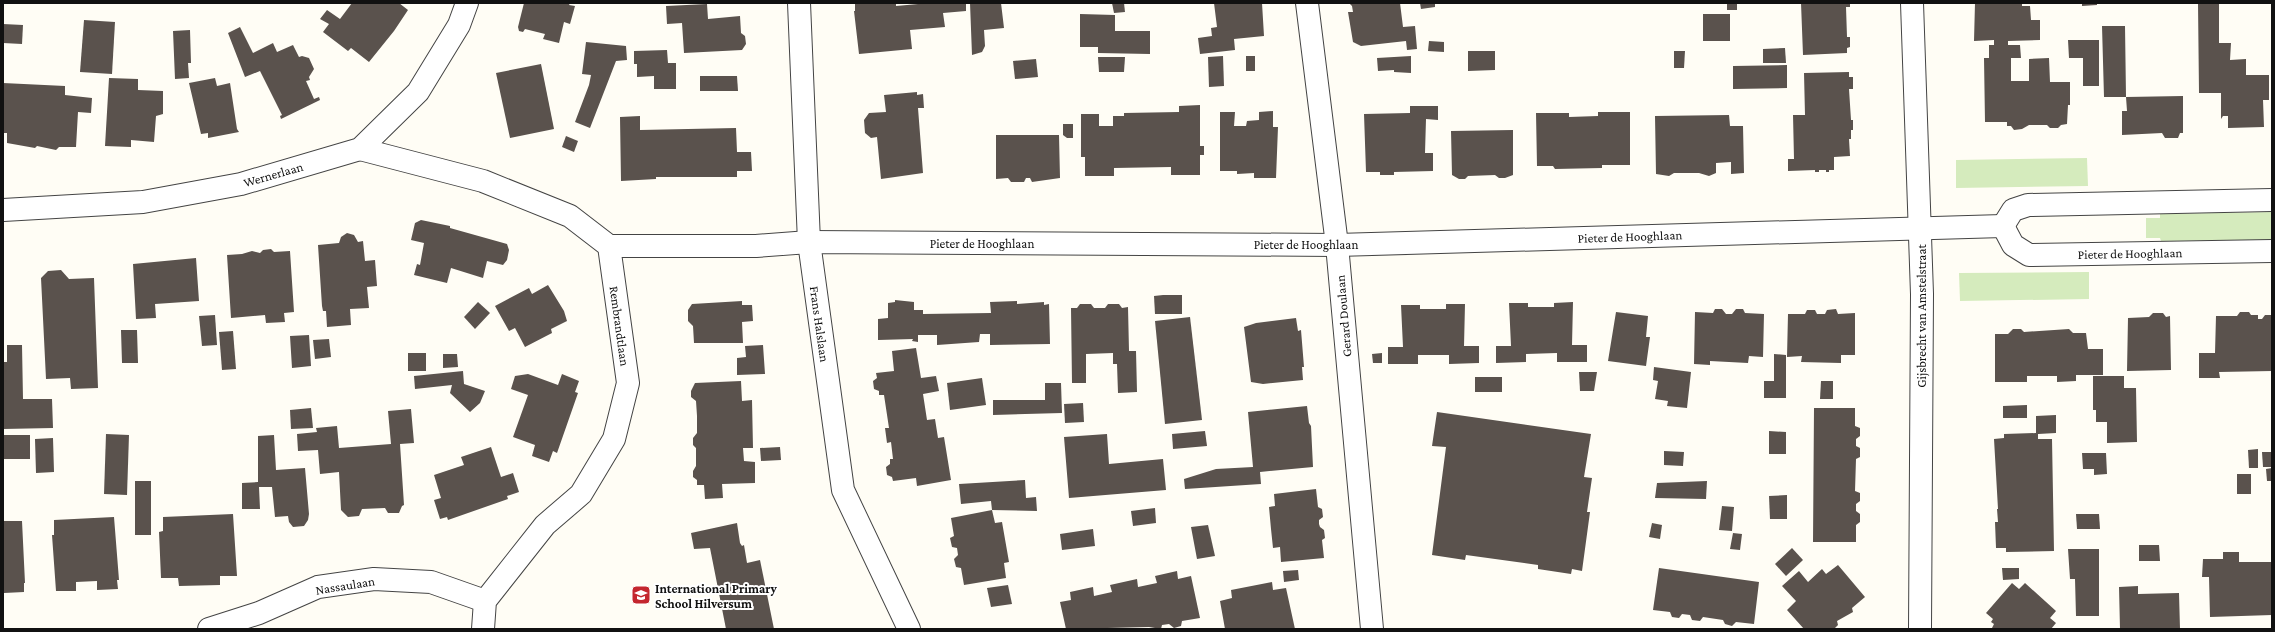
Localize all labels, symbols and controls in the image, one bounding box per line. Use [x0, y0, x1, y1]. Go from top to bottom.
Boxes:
street label: Wernerlaan [242, 159, 305, 190]
street label: Pieter de Hooghlaan [1577, 227, 1683, 246]
street label: Pieter de Hooghlaan [930, 236, 1034, 251]
street label: Pieter de Hooghlaan [1254, 237, 1358, 252]
street label: Gijsbrecht van Amstelstraat [1914, 244, 1930, 388]
street label: Pieter de Hooghlaan [2078, 245, 2183, 262]
street label: Gerard Doulaan [1332, 274, 1355, 358]
street label: Rembrandtlaan [606, 285, 633, 367]
street label: Frans Halslaan [807, 285, 832, 363]
street label: Nassaulaan [314, 573, 376, 598]
place label: International Primary School Hilversum [655, 581, 778, 611]
school or university icon: International Primary School Hilversum [630, 584, 652, 606]

